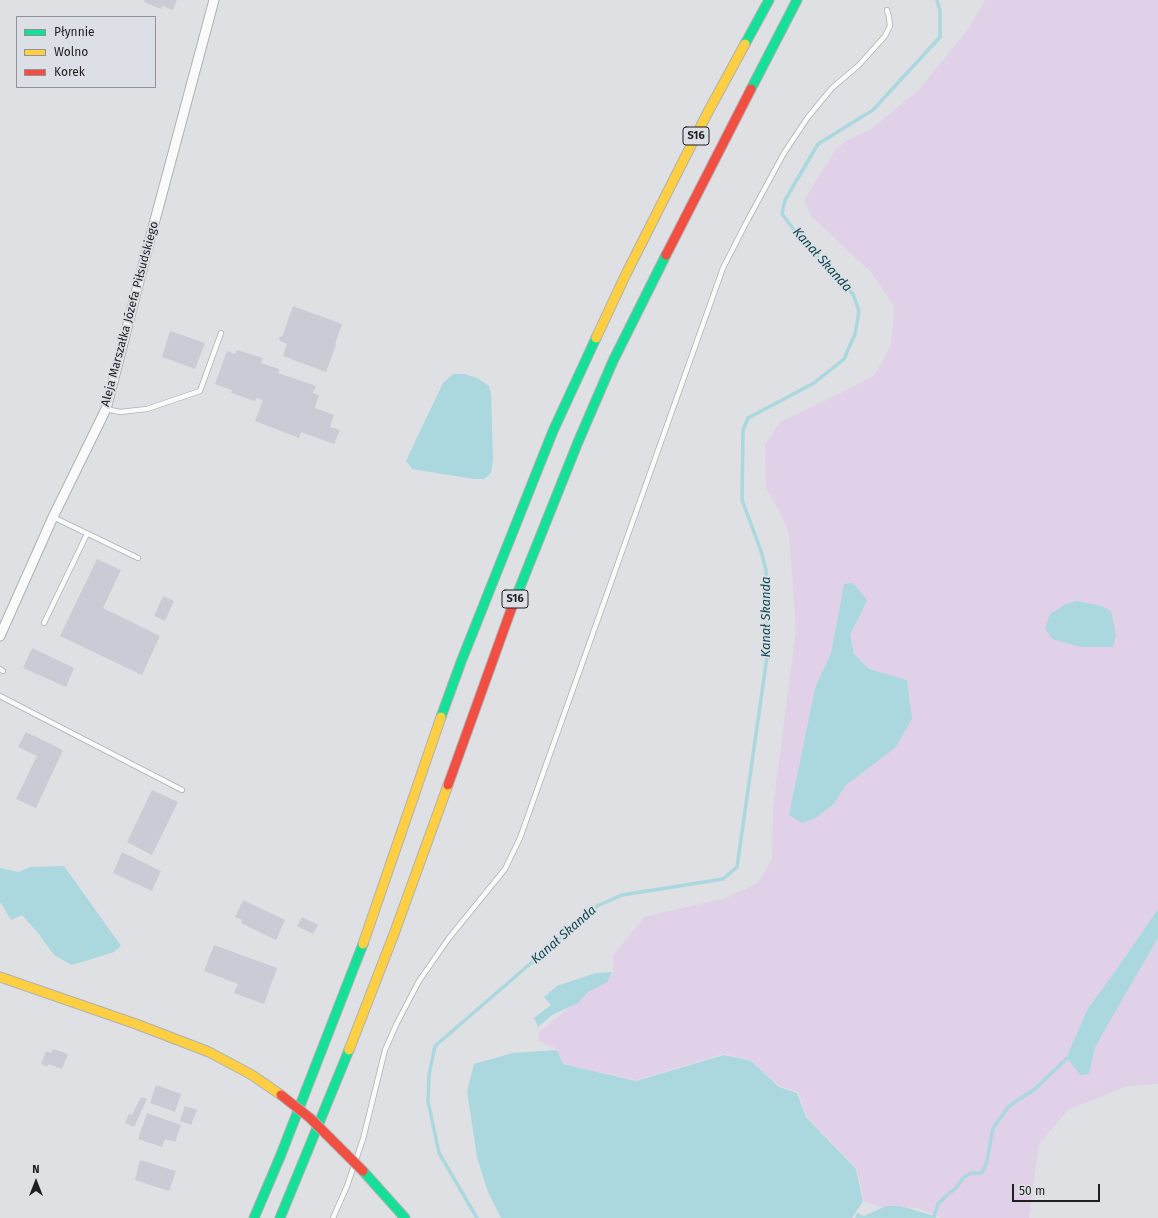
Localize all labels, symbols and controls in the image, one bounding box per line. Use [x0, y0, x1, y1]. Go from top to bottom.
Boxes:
legend [16, 16, 156, 88]
text: Płynnie [54, 25, 95, 39]
text: Wolno [54, 45, 88, 59]
text: Korek [54, 65, 85, 79]
road number: S16 [683, 127, 709, 145]
street label: Aleja Marszałka Józefa Piłsudskiego [98, 220, 162, 408]
water label: Kanał Skanda [789, 225, 855, 295]
water label: Kanał Skanda [758, 576, 774, 658]
road number: S16 [502, 590, 528, 608]
water label: Kanał Skanda [528, 903, 600, 967]
north arrow [16, 1162, 56, 1202]
text: N [32, 1163, 40, 1176]
scale bar [1014, 1176, 1102, 1202]
text: 50 m [1019, 1184, 1045, 1198]

